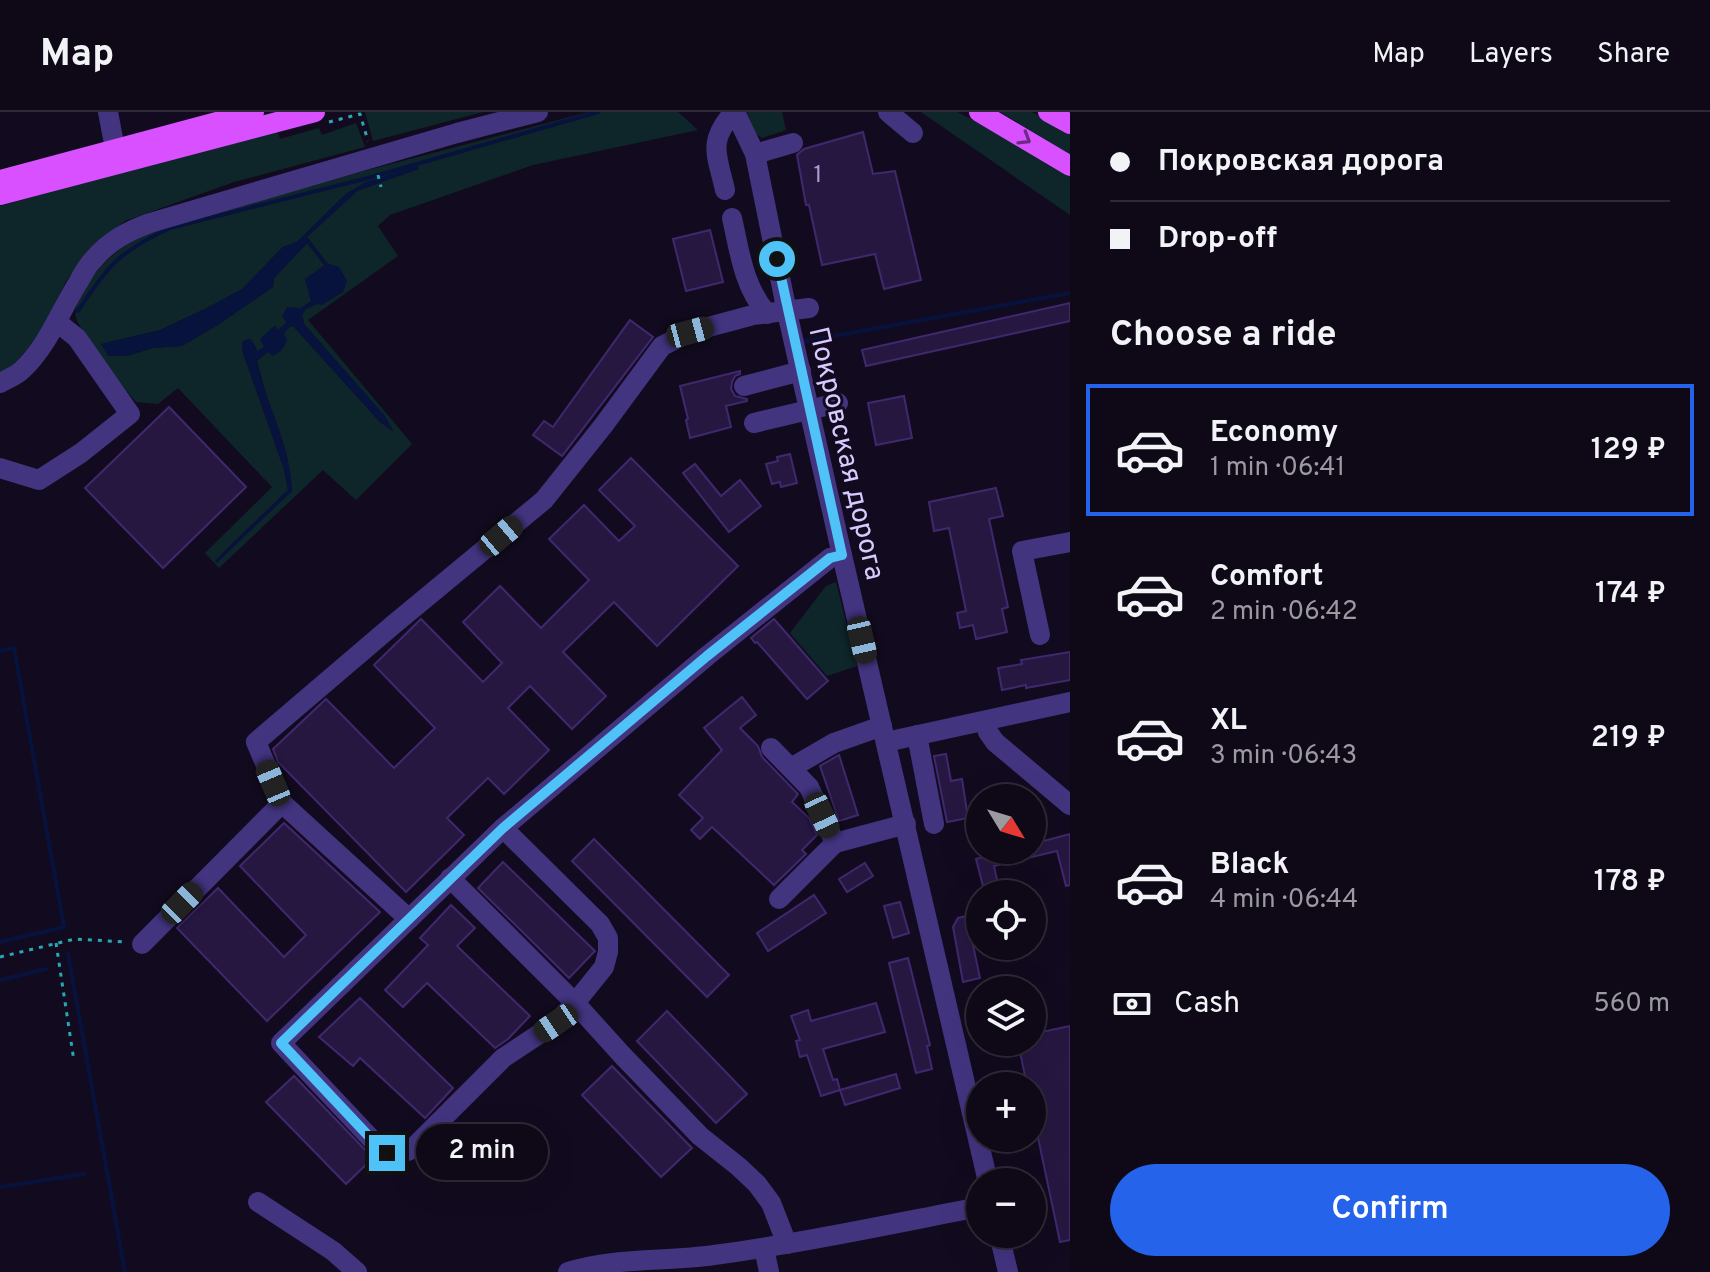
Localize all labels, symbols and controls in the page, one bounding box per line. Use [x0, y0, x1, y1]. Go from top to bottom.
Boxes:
text: Map [40, 31, 114, 80]
text: Map [1372, 37, 1425, 73]
text: Layers [1469, 37, 1553, 73]
text: Share [1597, 37, 1670, 73]
one-way arrow [1016, 129, 1030, 145]
text: Покровская дорога [1158, 144, 1444, 181]
house number: 1 [814, 161, 822, 191]
text: Drop-off [1158, 221, 1277, 258]
route start [759, 241, 795, 277]
text: Choose a ride [1110, 313, 1336, 359]
car [664, 314, 716, 350]
street label: Покровская дорога [798, 324, 892, 584]
icon: car [1114, 414, 1186, 486]
text: Economy [1210, 415, 1338, 452]
text: 129 ₽ [1591, 432, 1666, 469]
text: 1 min · 06:41 [1210, 452, 1345, 485]
car [475, 511, 527, 561]
icon: car [1114, 558, 1186, 630]
text: Comfort [1210, 559, 1323, 596]
text: 174 ₽ [1595, 576, 1666, 613]
text: 2 min · 06:42 [1210, 596, 1358, 629]
car [845, 614, 879, 666]
icon: car [1114, 702, 1186, 774]
text: XL [1210, 703, 1247, 740]
text: 219 ₽ [1591, 720, 1666, 757]
text: 3 min · 06:43 [1210, 740, 1357, 773]
car [253, 756, 293, 810]
north arrow [966, 784, 1046, 864]
map controls [966, 784, 1046, 1248]
car [801, 788, 843, 842]
icon: car [1114, 846, 1186, 918]
text: Black [1210, 847, 1289, 884]
text: 178 ₽ [1594, 864, 1666, 901]
car [157, 878, 207, 928]
button: locate [966, 880, 1046, 960]
text: 4 min · 06:44 [1210, 884, 1358, 917]
button: layers [966, 976, 1046, 1056]
icon: cash [1110, 982, 1154, 1026]
text: Cash [1174, 986, 1240, 1023]
text: 560 m [1594, 988, 1670, 1021]
car [529, 1000, 583, 1046]
button: + [966, 1072, 1046, 1152]
callout: 2 min [415, 1125, 547, 1181]
route end [369, 1135, 405, 1171]
text: 2 min [448, 1135, 516, 1168]
button: Confirm [1110, 1164, 1670, 1256]
button: − [966, 1168, 1046, 1248]

